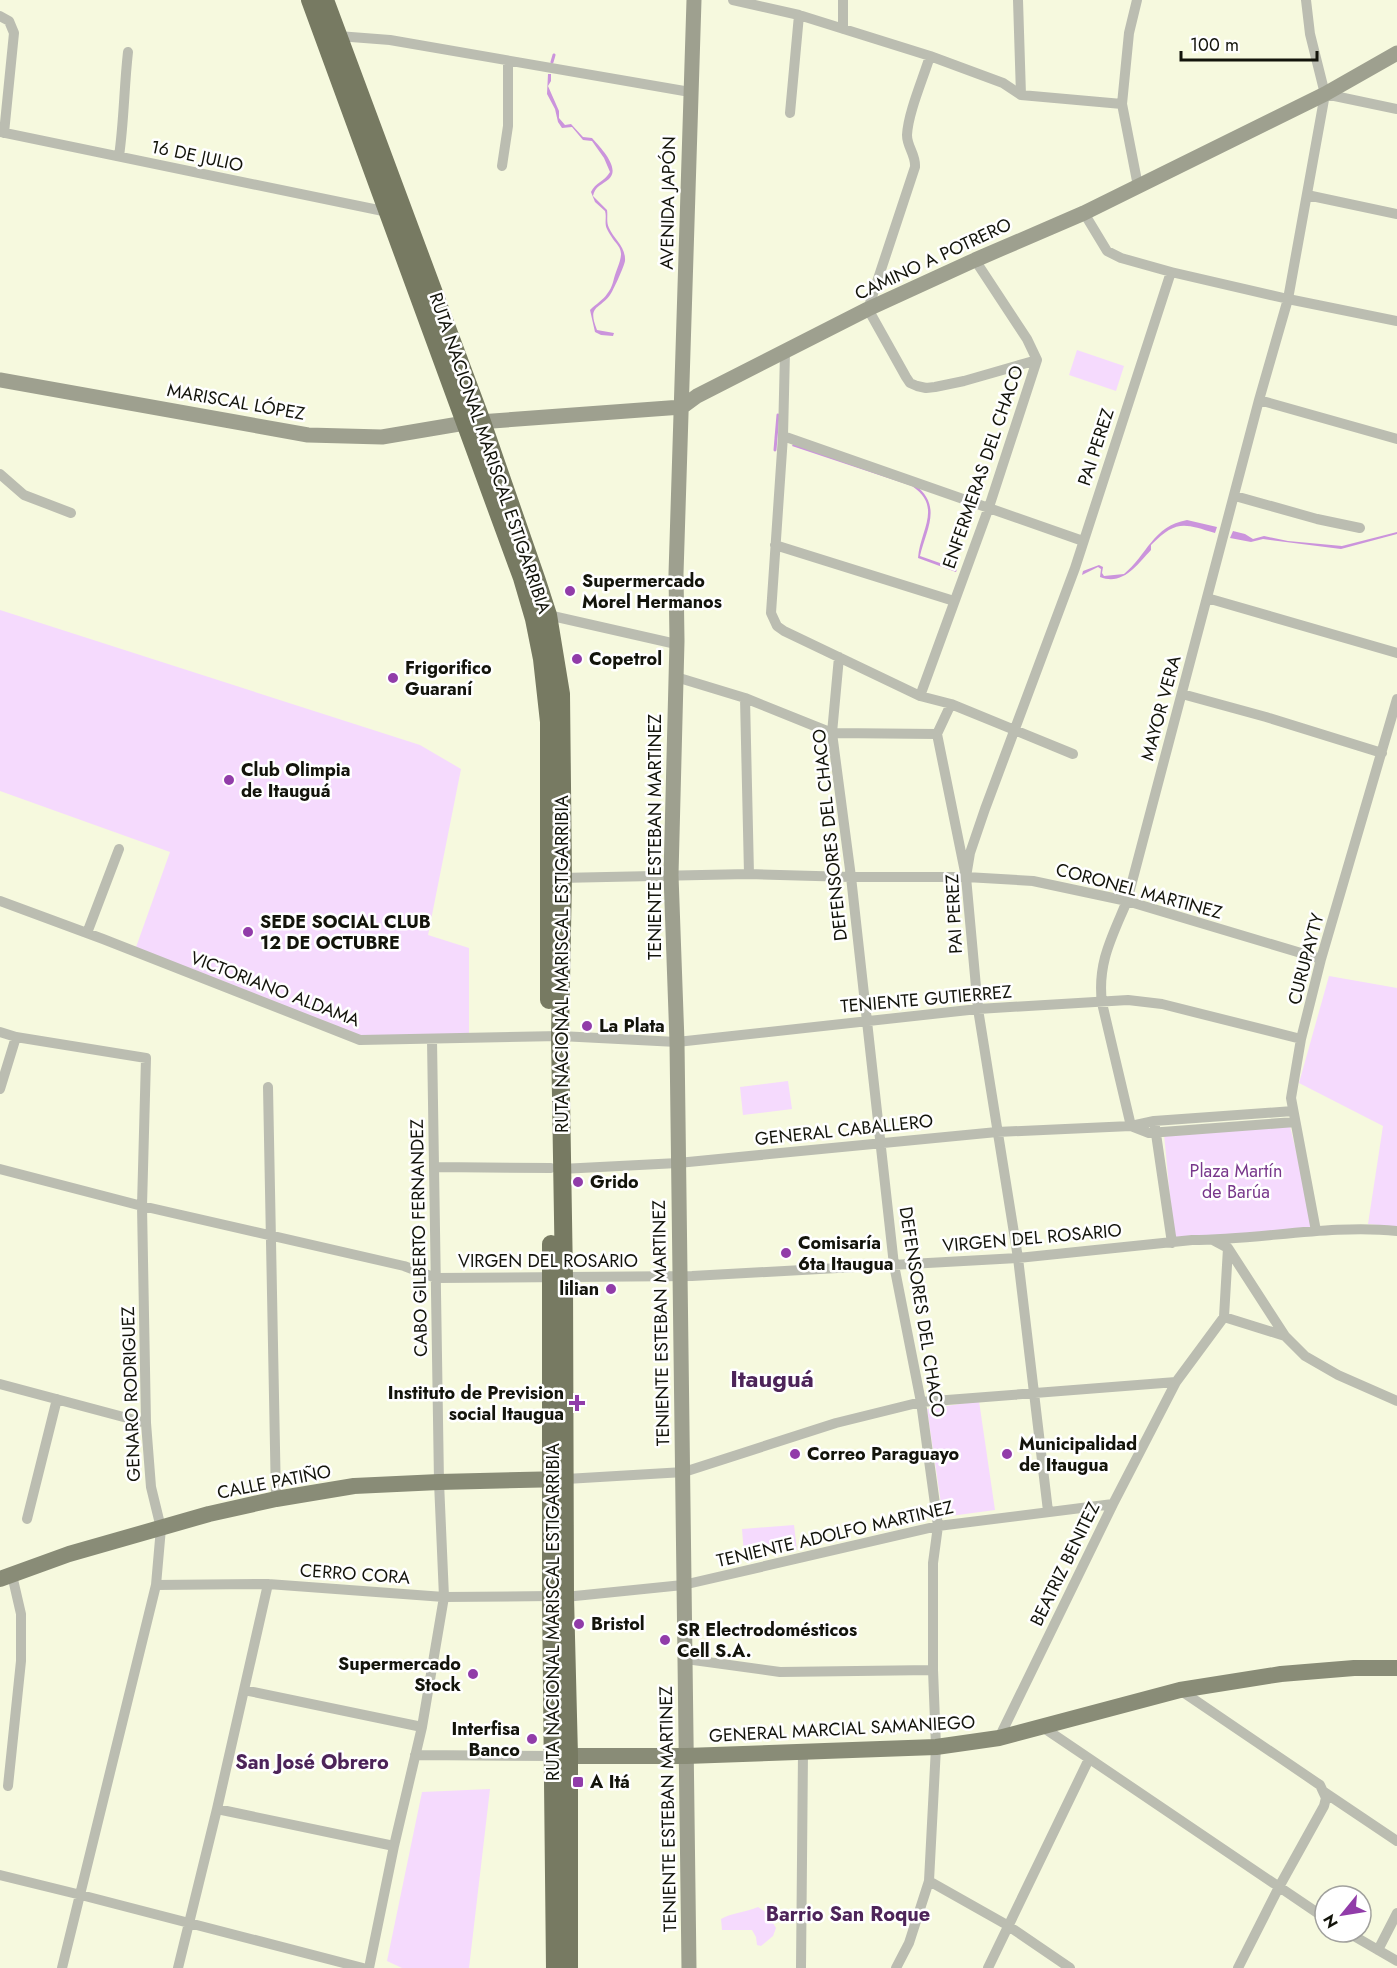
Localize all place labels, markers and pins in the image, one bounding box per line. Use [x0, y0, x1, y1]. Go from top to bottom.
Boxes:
place label: Supermercado Morel Hermanos [582, 568, 722, 615]
marker: Supermercado Morel Hermanos [563, 584, 577, 598]
place label: Copetrol [589, 646, 662, 672]
marker: Copetrol [570, 652, 584, 666]
place label: Frigorifico Guaraní [405, 655, 492, 702]
marker: Frigorifico Guaraní [386, 671, 400, 685]
place label: Club Olimpia de Itauguá [241, 757, 350, 804]
marker: Club Olimpia de Itauguá [222, 773, 236, 787]
place label: SEDE SOCIAL CLUB 12 DE OCTUBRE [260, 909, 431, 956]
marker: SEDE SOCIAL CLUB 12 DE OCTUBRE [241, 925, 255, 939]
place label: La Plata [599, 1013, 665, 1039]
marker: La Plata [580, 1019, 594, 1033]
place label: Grido [590, 1169, 639, 1195]
marker: Grido [571, 1175, 585, 1189]
place label: Comisaría 6ta Itaugua [798, 1230, 893, 1277]
marker: Comisaría 6ta Itaugua [779, 1246, 793, 1260]
place label: lilian [559, 1276, 599, 1302]
marker: lilian [604, 1282, 618, 1296]
place label: Instituto de Prevision social Itaugua [388, 1380, 564, 1427]
marker: Instituto de Prevision social Itaugua [568, 1394, 586, 1412]
place label: Municipalidad de Itaugua [1019, 1431, 1137, 1478]
place label: Correo Paraguayo [807, 1441, 960, 1467]
marker: Correo Paraguayo [788, 1447, 802, 1461]
marker: Municipalidad de Itaugua [1000, 1447, 1014, 1461]
place label: Bristol [591, 1611, 645, 1637]
marker: Bristol [572, 1617, 586, 1631]
place label: SR Electrodomésticos Cell S.A. [677, 1617, 857, 1664]
marker: SR Electrodomésticos Cell S.A. [658, 1633, 672, 1647]
place label: Supermercado Stock [338, 1651, 462, 1698]
marker: Supermercado Stock [466, 1667, 480, 1681]
place label: Interfisa Banco [451, 1716, 520, 1763]
marker: Interfisa Banco [525, 1732, 539, 1746]
place label: A Itá [589, 1769, 630, 1795]
marker: A Itá [571, 1775, 585, 1789]

